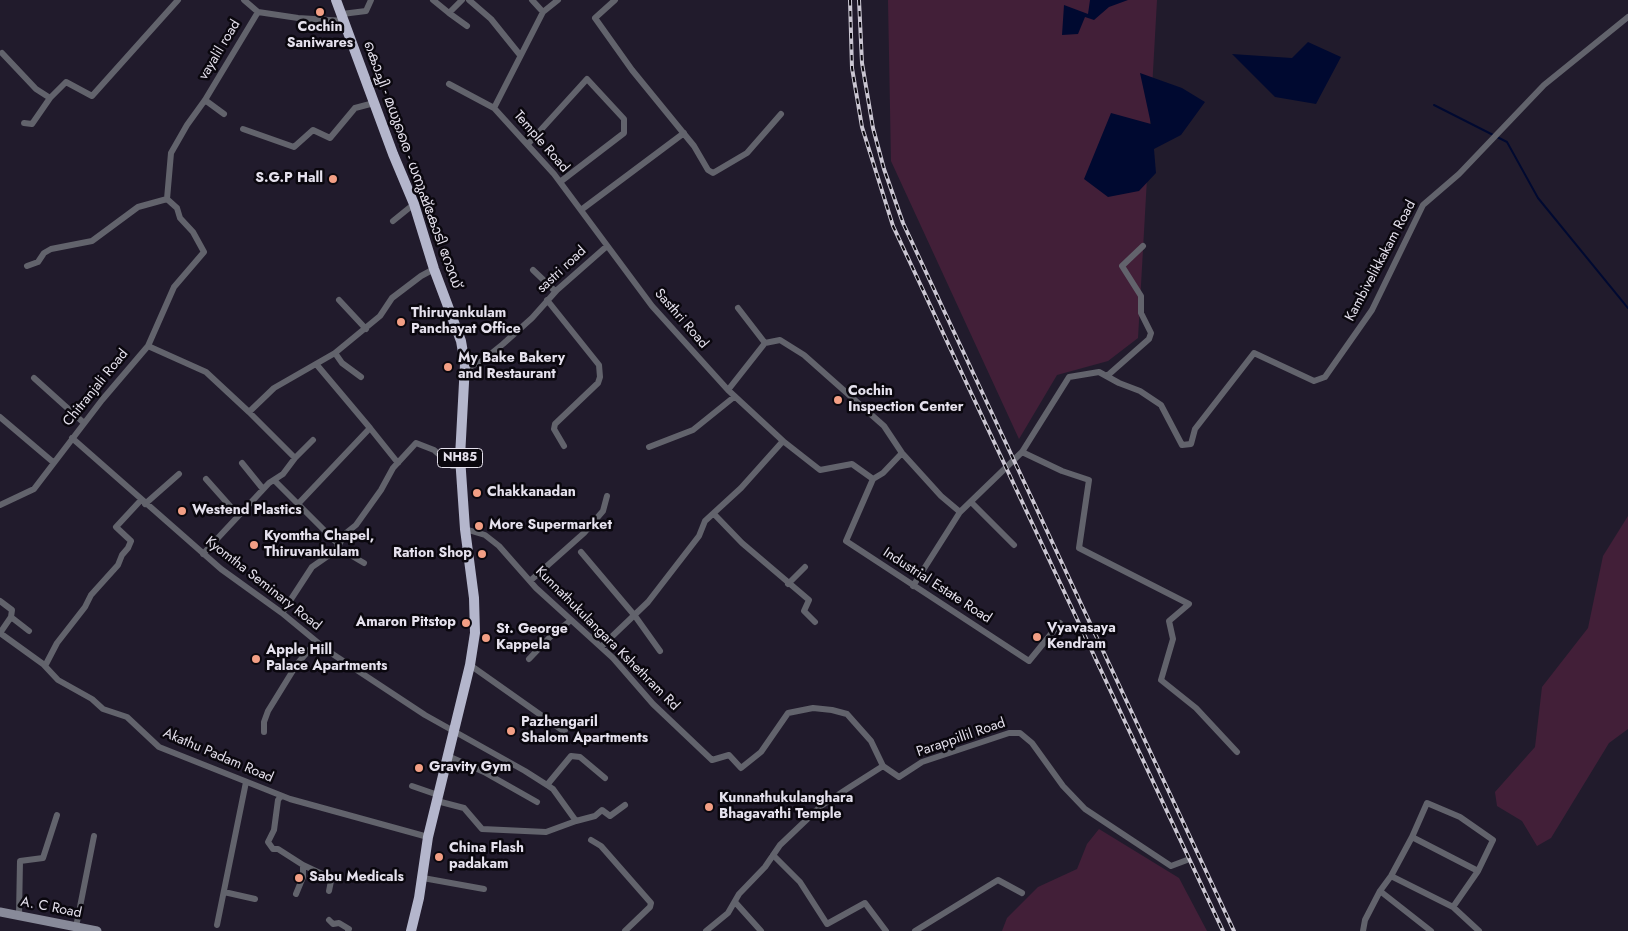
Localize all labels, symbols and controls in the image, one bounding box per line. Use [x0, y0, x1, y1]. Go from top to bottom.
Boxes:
marker: Cochin Saniwares [314, 6, 326, 18]
street label: vayalil road [196, 17, 244, 83]
place label: Cochin Saniwares [287, 20, 353, 52]
street label: കൊച്ചി - മധുരൈ - ധനുഷ്‌കോടി റോഡ് [359, 39, 465, 291]
street label: Temple Road [510, 108, 572, 176]
place label: S.G.P Hall [255, 171, 323, 187]
marker: S.G.P Hall [327, 173, 339, 185]
street label: Kambivelikkakam Road [1342, 198, 1420, 324]
street label: sastri road [534, 243, 590, 297]
street label: Sasthri Road [651, 286, 711, 352]
place label: Thiruvankulam Panchayat Office [411, 306, 521, 338]
marker: Thiruvankulam Panchayat Office [395, 316, 407, 328]
street label: Chitranjali Road [60, 346, 132, 430]
place label: My Bake Bakery and Restaurant [458, 351, 565, 384]
marker: My Bake Bakery and Restaurant [442, 361, 454, 373]
place label: Cochin Inspection Center [848, 384, 963, 417]
marker: Cochin Inspection Center [832, 394, 844, 406]
road number: NH85 [438, 448, 482, 468]
place label: Chakkanadan [487, 485, 576, 501]
marker: Chakkanadan [471, 487, 483, 499]
place label: Westend Plastics [192, 503, 302, 519]
marker: Westend Plastics [176, 505, 188, 517]
place label: More Supermarket [489, 518, 612, 534]
marker: More Supermarket [473, 520, 485, 532]
place label: Kyomtha Chapel, Thiruvankulam [264, 529, 374, 562]
street label: Kyomtha Seminary Road [202, 533, 324, 635]
marker: Kyomtha Chapel, Thiruvankulam [248, 539, 260, 551]
street label: Industrial Estate Road [880, 545, 994, 627]
place label: Ration Shop [393, 546, 472, 562]
marker: Ration Shop [476, 548, 488, 560]
street label: Kunnathukulangara Kshethram Rd [531, 563, 683, 715]
place label: Amaron Pitstop [356, 615, 456, 631]
marker: Amaron Pitstop [460, 617, 472, 629]
place label: Vyavasaya Kendram [1047, 621, 1116, 654]
place label: St. George Kappela [496, 622, 568, 654]
marker: Vyavasaya Kendram [1031, 631, 1043, 643]
marker: St. George Kappela [480, 632, 492, 644]
place label: Apple Hill Palace Apartments [266, 643, 387, 676]
marker: Apple Hill Palace Apartments [250, 653, 262, 665]
place label: Pazhengaril Shalom Apartments [521, 715, 648, 748]
street label: Parappillil Road [914, 715, 1008, 761]
street label: Akathu Padam Road [160, 725, 276, 787]
marker: Pazhengaril Shalom Apartments [505, 725, 517, 737]
place label: Gravity Gym [429, 760, 511, 776]
marker: Gravity Gym [413, 762, 425, 774]
place label: Kunnathukulanghara Bhagavathi Temple [719, 791, 853, 824]
marker: Kunnathukulanghara Bhagavathi Temple [703, 801, 715, 813]
place label: China Flash padakam [449, 841, 524, 874]
marker: China Flash padakam [433, 851, 445, 863]
place label: Sabu Medicals [309, 870, 404, 886]
marker: Sabu Medicals [293, 872, 305, 884]
street label: A. C Road [19, 894, 83, 922]

